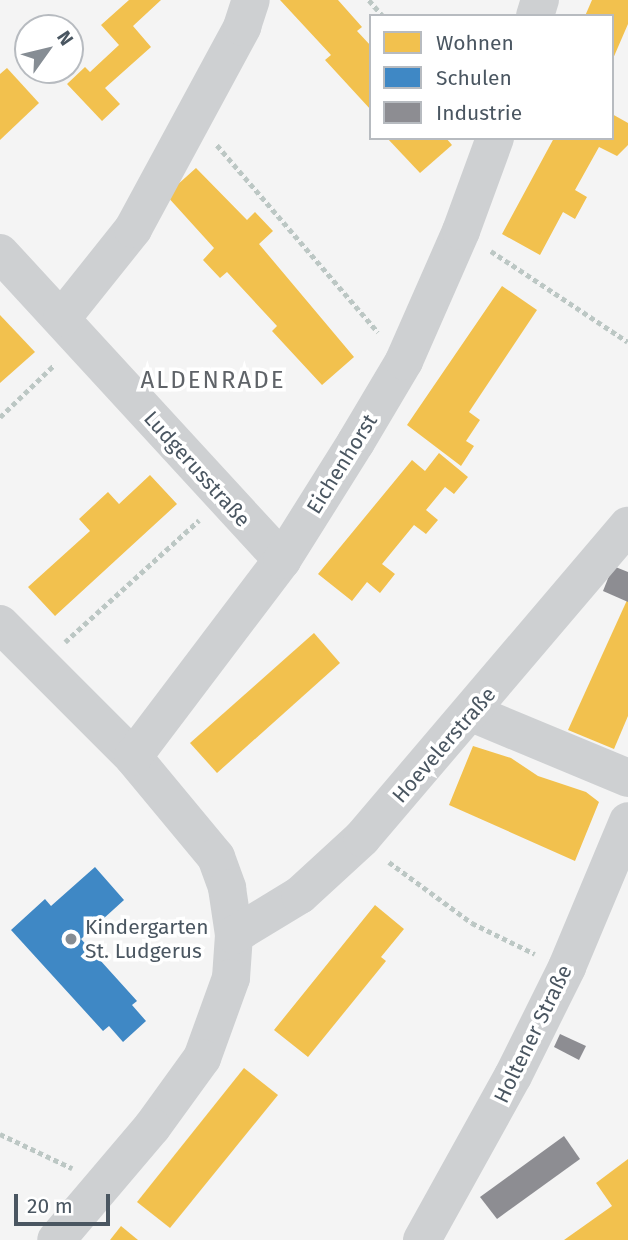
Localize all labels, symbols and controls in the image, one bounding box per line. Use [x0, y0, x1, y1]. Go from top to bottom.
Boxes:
north arrow [14, 14, 84, 84]
legend [369, 14, 614, 140]
text: N [52, 26, 78, 50]
text: Wohnen [436, 30, 514, 56]
text: Schulen [436, 65, 512, 91]
text: Industrie [436, 100, 522, 126]
district label: ALDENRADE [142, 367, 284, 395]
street label: Ludgerusstraße [138, 406, 256, 532]
street label: Eichenhorst [301, 409, 383, 519]
street label: Hoevelerstraße [387, 682, 501, 808]
place label: Kindergarten St. Ludgerus [85, 914, 208, 964]
marker: Kindergarten St. Ludgerus [63, 931, 79, 947]
street label: Holtener Straße [489, 961, 577, 1107]
scale bar [18, 1180, 114, 1224]
text: 20 m [27, 1193, 73, 1219]

